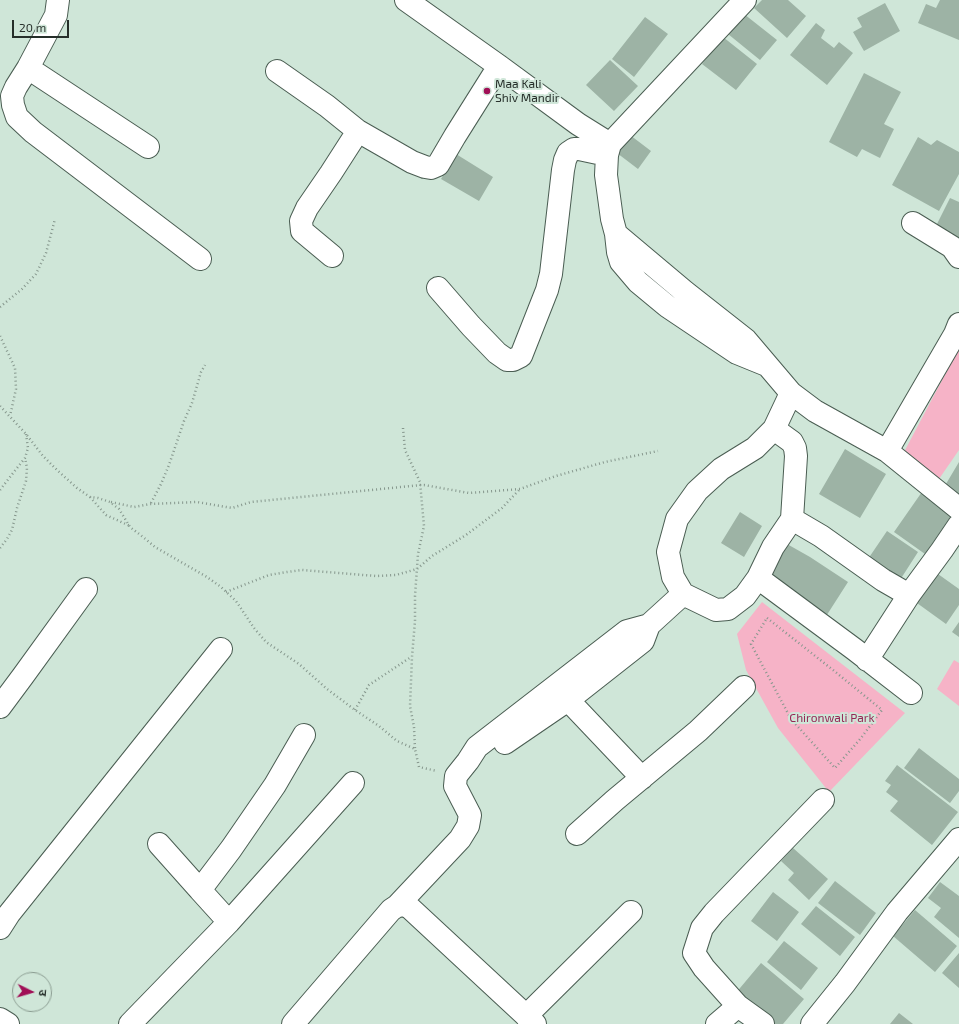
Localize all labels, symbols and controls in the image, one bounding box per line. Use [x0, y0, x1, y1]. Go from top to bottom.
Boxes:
scale bar [14, 12, 71, 38]
text: 20 m [19, 20, 46, 34]
place label: Maa Kali Shiv Mandir [495, 77, 559, 105]
marker: Maa Kali Shiv Mandir [482, 86, 492, 96]
park label: Chironwali Park [789, 711, 875, 725]
north arrow [12, 972, 52, 1012]
text: उ [37, 989, 50, 997]

